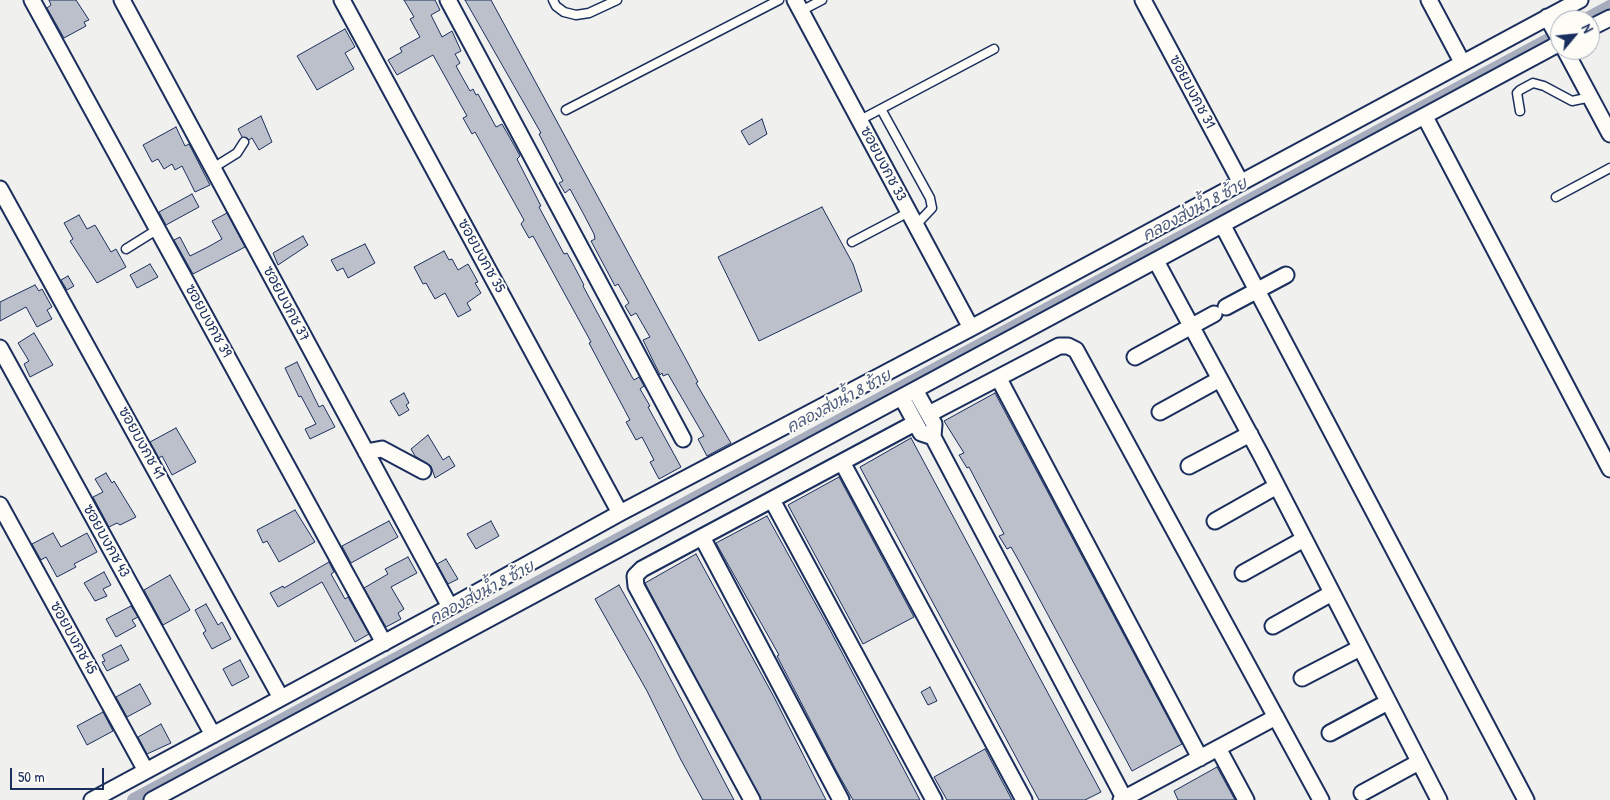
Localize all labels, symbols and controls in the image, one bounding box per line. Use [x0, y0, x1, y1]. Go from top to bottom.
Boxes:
north arrow [1550, 10, 1600, 60]
text: N [1578, 20, 1598, 36]
street label: ซอยบงกช 31 [1165, 52, 1219, 132]
street label: ซอยบงกช 33 [856, 124, 910, 204]
water label: คลองส่งน้ำ 8 ซ้าย [1139, 174, 1251, 246]
street label: ซอยบงกช 35 [453, 216, 509, 296]
street label: ซอยบงกช 37 [259, 263, 313, 345]
street label: ซอยบงกช 39 [181, 281, 235, 361]
water label: คลองส่งน้ำ 8 ซ้าย [783, 366, 895, 438]
street label: ซอยบงกช 41 [114, 404, 168, 482]
street label: ซอยบงกช 43 [79, 501, 133, 581]
water label: คลองส่งน้ำ 8 ซ้าย [426, 557, 538, 629]
street label: ซอยบงกช 45 [46, 599, 100, 677]
scale bar [12, 758, 106, 790]
text: 50 m [18, 766, 45, 787]

